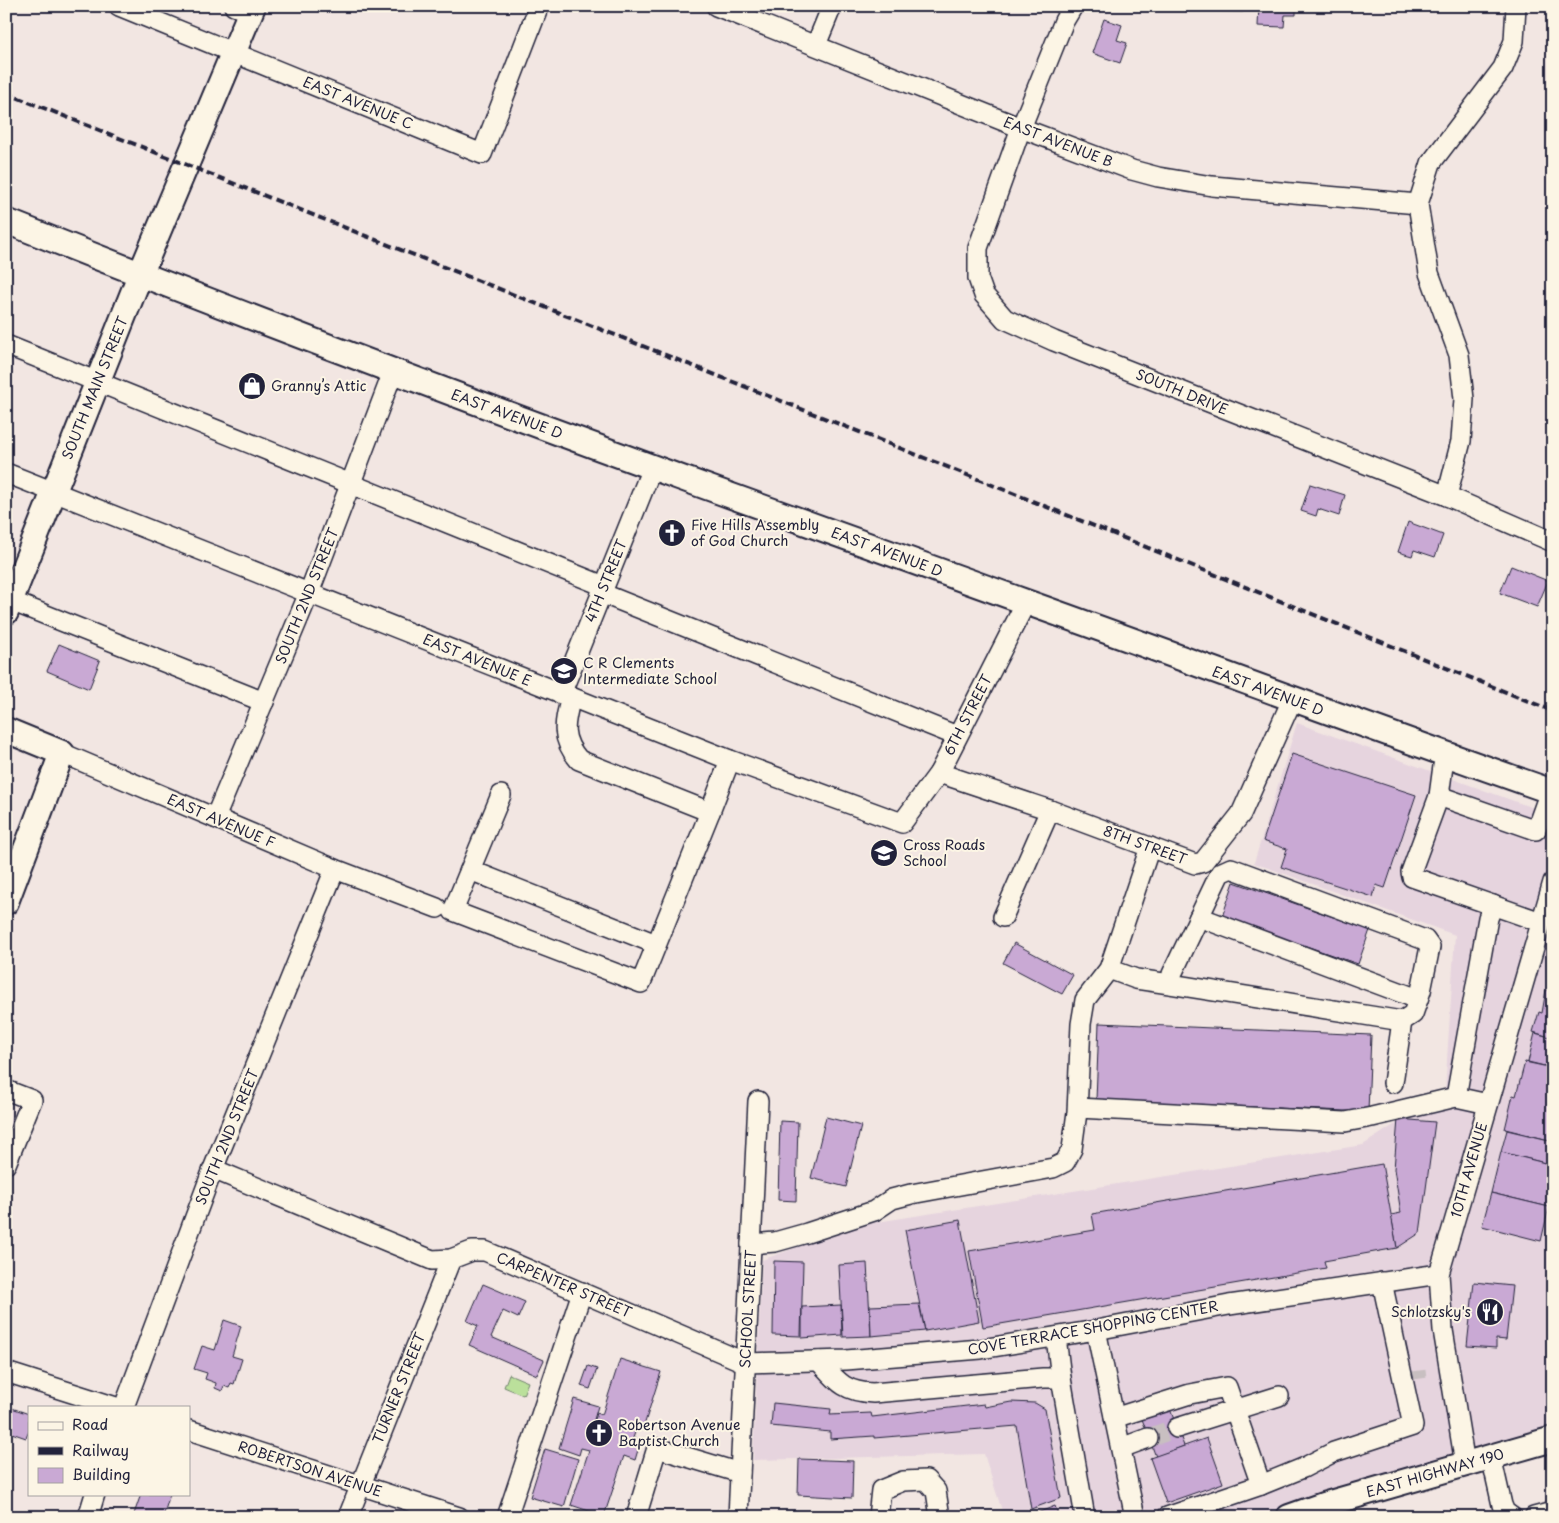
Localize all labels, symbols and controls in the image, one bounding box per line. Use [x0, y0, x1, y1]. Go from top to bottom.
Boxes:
street label: EAST AVENUE C [300, 71, 416, 134]
street label: EAST AVENUE B [1000, 111, 1116, 172]
street label: SOUTH MAIN STREET [56, 313, 133, 462]
street label: SOUTH DRIVE [1133, 363, 1232, 420]
shop icon: Granny’s Attic [237, 371, 267, 401]
place label: Granny’s Attic [271, 375, 367, 396]
street label: EAST AVENUE D [448, 384, 566, 443]
place label: Five Hills Assembly of God Church [691, 514, 819, 551]
church icon: Five Hills Assembly of God Church [657, 518, 687, 548]
street label: EAST AVENUE D [828, 522, 946, 581]
street label: SOUTH 2ND STREET [270, 524, 344, 667]
street label: 4TH STREET [579, 536, 632, 625]
street label: EAST AVENUE E [420, 628, 535, 691]
place label: C R Clements Intermediate School [583, 652, 717, 689]
school or university icon: C R Clements Intermediate School [549, 656, 579, 686]
street label: EAST AVENUE D [1209, 661, 1327, 720]
street label: 6TH STREET [938, 670, 997, 759]
street label: EAST AVENUE F [164, 788, 278, 853]
street label: 8TH STREET [1100, 820, 1190, 870]
place label: Cross Roads School [903, 834, 985, 871]
school or university icon: Cross Roads School [869, 838, 899, 868]
street label: SOUTH 2ND STREET [190, 1065, 264, 1208]
street label: 10TH AVENUE [1445, 1119, 1492, 1220]
street label: CARPENTER STREET [493, 1247, 635, 1323]
street label: SCHOOL STREET [734, 1249, 761, 1369]
street label: COVE TERRACE SHOPPING CENTER [966, 1295, 1220, 1360]
restaurant icon: Schlotzsky's [1475, 1297, 1505, 1327]
place label: Schlotzsky's [1391, 1301, 1471, 1322]
street label: TURNER STREET [367, 1329, 430, 1446]
legend [28, 1406, 190, 1496]
text: Road [72, 1412, 108, 1435]
place label: Robertson Avenue Baptist Church [618, 1414, 740, 1451]
church icon: Robertson Avenue Baptist Church [584, 1418, 614, 1448]
street label: ROBERTSON AVENUE [235, 1435, 385, 1502]
text: Railway [72, 1438, 129, 1461]
street label: EAST HIGHWAY 190 [1363, 1443, 1506, 1502]
text: Building [72, 1462, 131, 1485]

